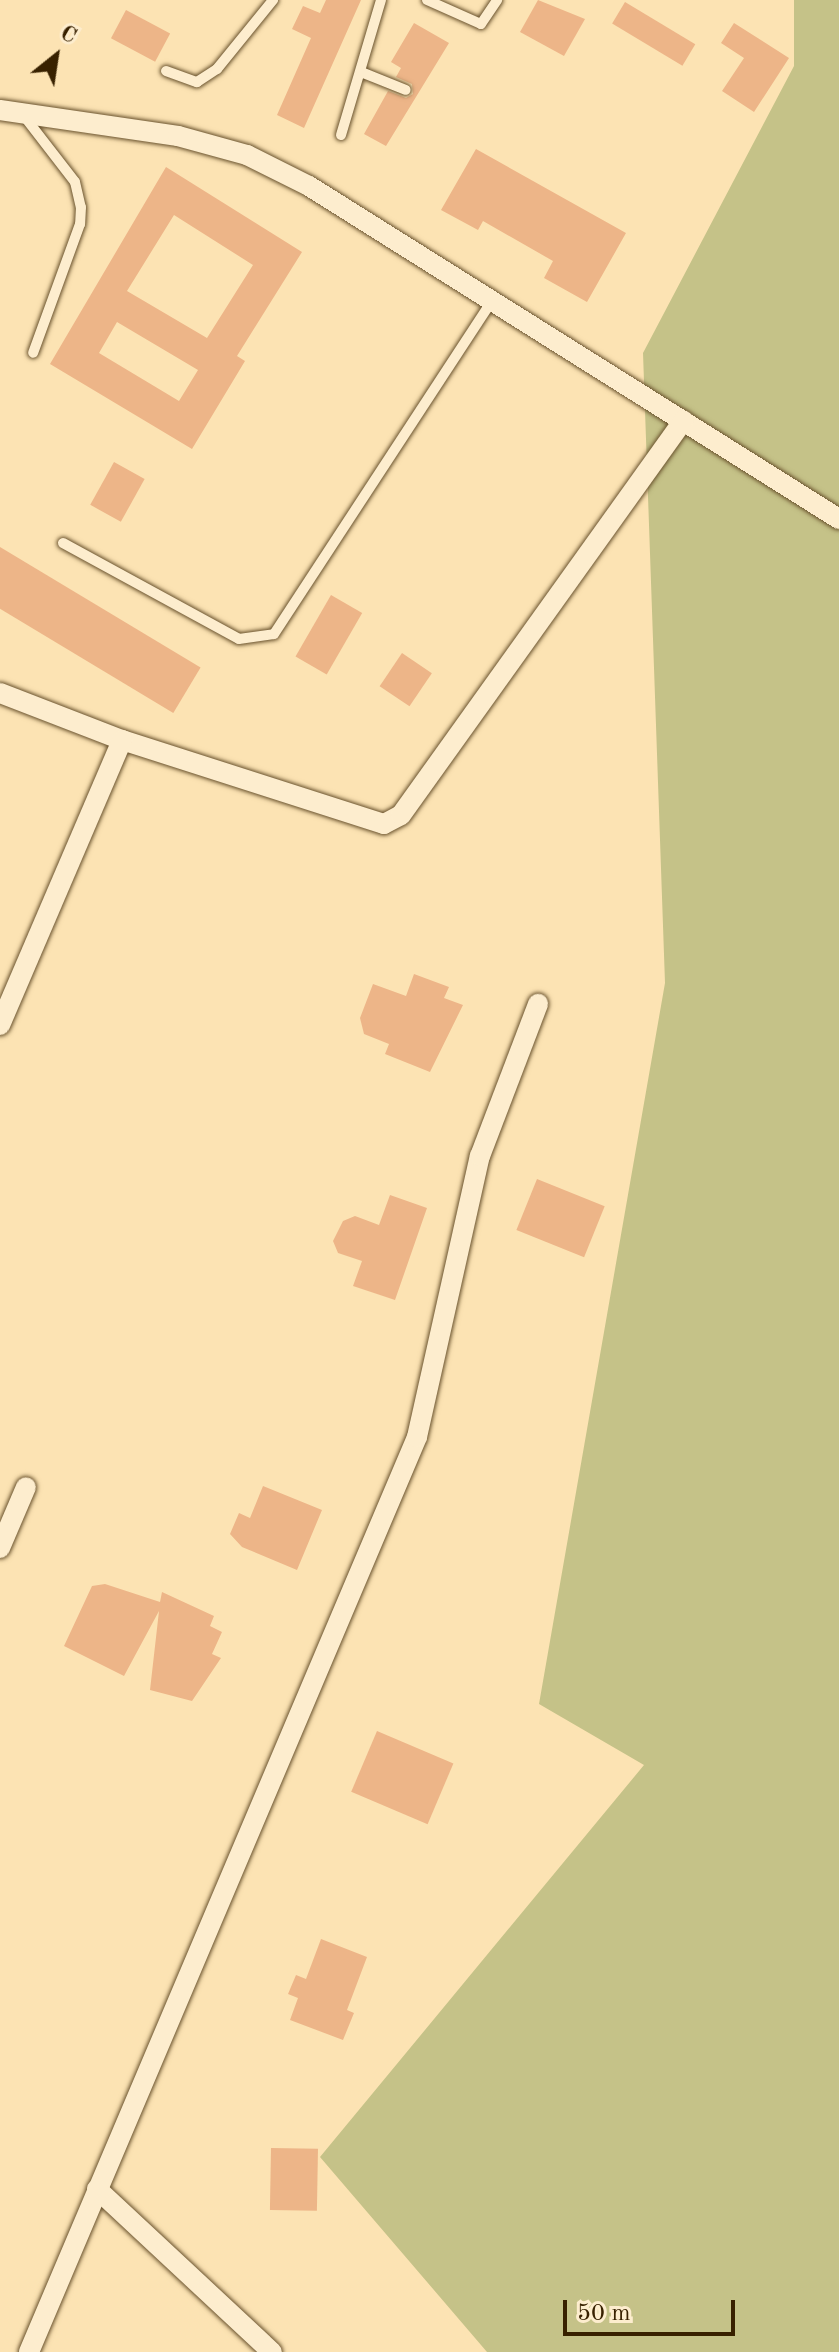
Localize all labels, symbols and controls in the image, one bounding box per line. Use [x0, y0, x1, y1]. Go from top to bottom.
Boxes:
north arrow [16, 16, 96, 96]
text: С [56, 22, 80, 48]
scale bar [567, 2284, 739, 2334]
text: 50 m [577, 2302, 631, 2326]

